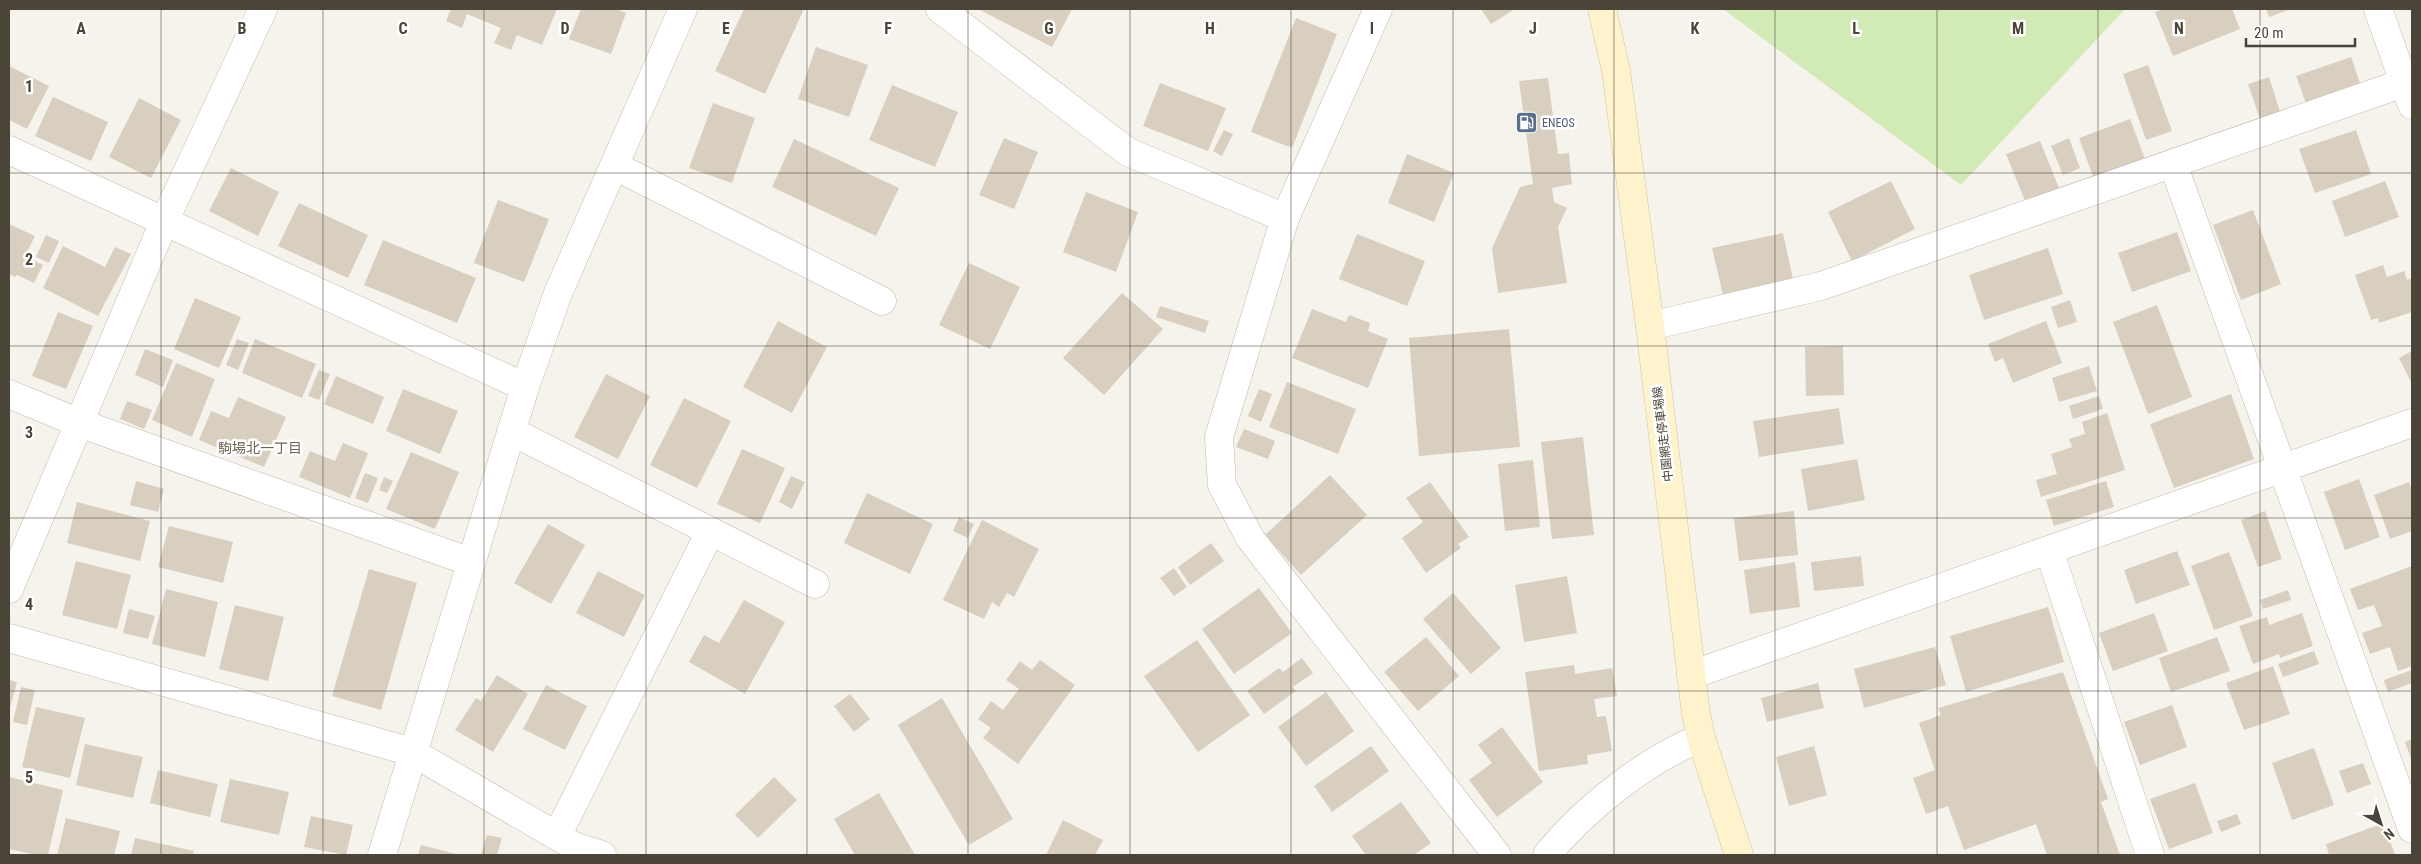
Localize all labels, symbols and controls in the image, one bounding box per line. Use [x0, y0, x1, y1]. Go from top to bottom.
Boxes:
scale bar [2246, 15, 2355, 47]
text: A [76, 19, 86, 38]
text: B [238, 19, 247, 38]
text: C [398, 19, 408, 38]
text: D [560, 19, 570, 38]
text: E [722, 19, 730, 38]
text: F [884, 19, 892, 38]
text: G [1044, 19, 1054, 38]
text: H [1205, 19, 1215, 38]
text: I [1370, 19, 1374, 38]
text: J [1529, 19, 1537, 38]
text: K [1691, 19, 1700, 38]
text: L [1852, 19, 1860, 38]
text: M [2012, 19, 2024, 38]
text: N [2174, 19, 2184, 38]
text: 20 m [2254, 24, 2284, 42]
text: 1 [25, 77, 33, 96]
fuel station icon: ENEOS [1514, 111, 1538, 135]
place label: ENEOS [1542, 116, 1575, 130]
text: 2 [25, 250, 33, 269]
street label: 中園網走停車場線 [1650, 385, 1676, 483]
text: 3 [25, 423, 33, 442]
district label: 駒場北一丁目 [218, 440, 302, 456]
text: 4 [25, 595, 33, 614]
text: 5 [25, 768, 33, 787]
north arrow [2356, 799, 2406, 849]
text: N [2381, 825, 2398, 843]

